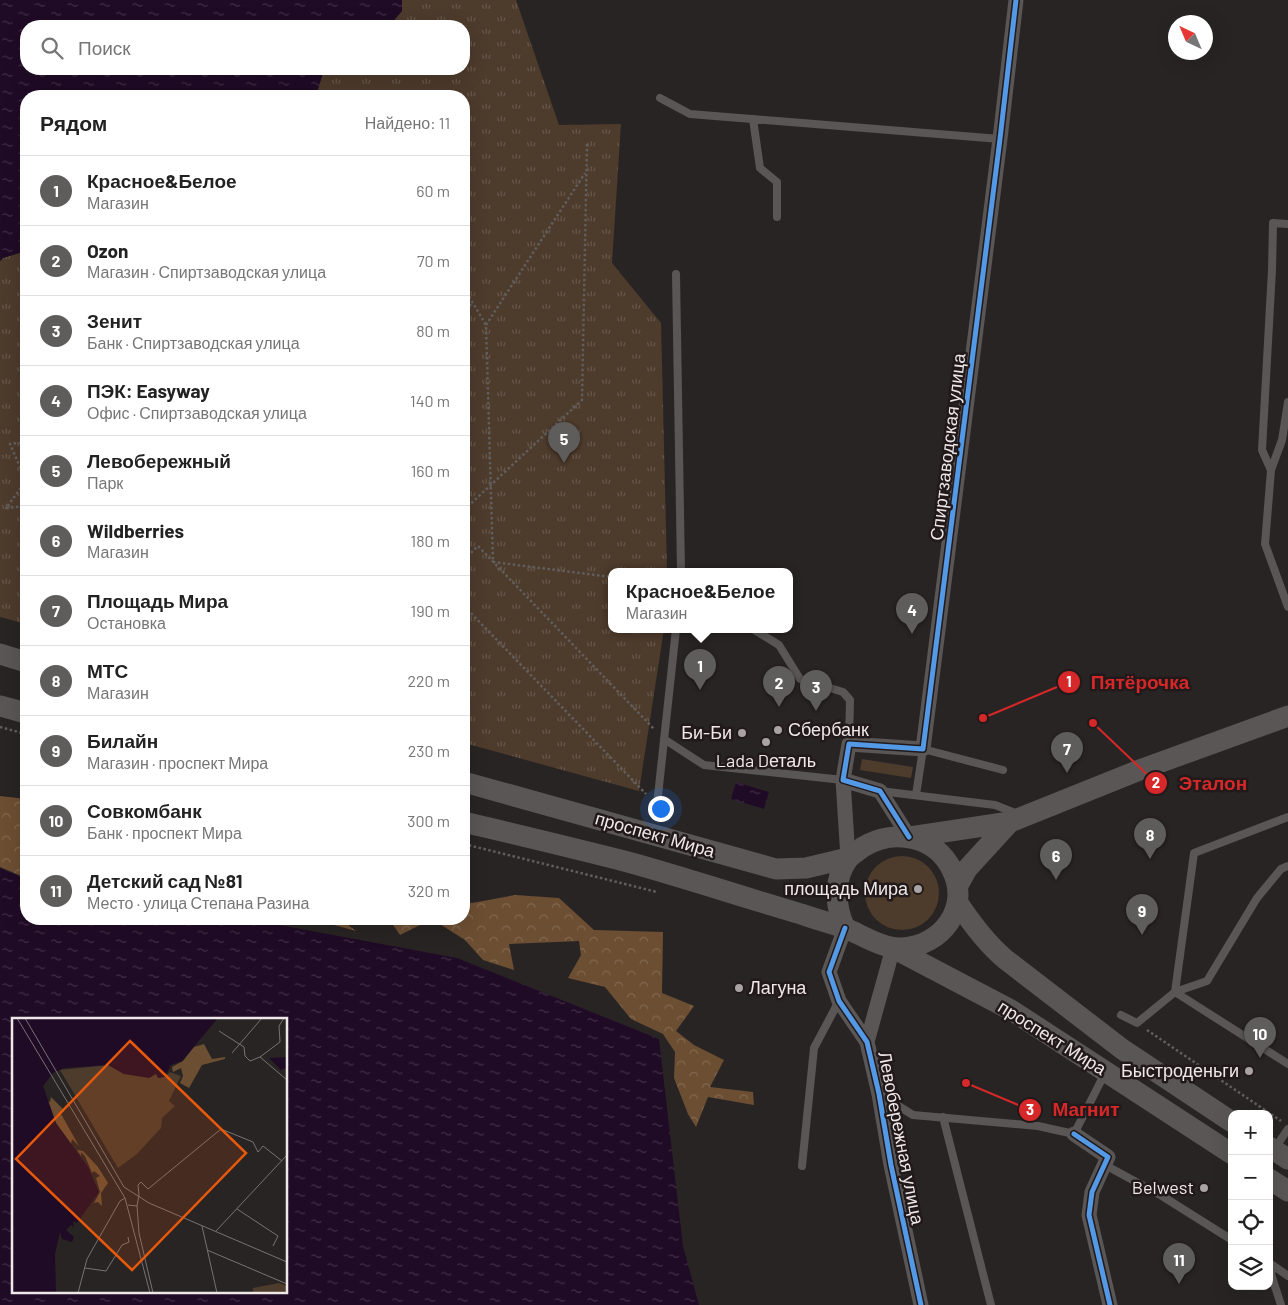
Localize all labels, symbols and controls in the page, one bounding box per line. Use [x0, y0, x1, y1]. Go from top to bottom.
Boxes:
north arrow [1168, 15, 1213, 60]
search box [20, 20, 470, 75]
icon: search [38, 34, 66, 62]
text: Поиск [78, 36, 131, 59]
text: Рядом [40, 110, 107, 135]
text: Найдено: 11 [365, 113, 450, 132]
text: Красное&Белое [87, 169, 237, 192]
text: 1 [53, 181, 59, 200]
text: 60 m [416, 181, 450, 200]
text: Магазин [87, 193, 149, 212]
text: Ozon [87, 239, 129, 262]
text: 2 [52, 251, 60, 270]
text: 70 m [417, 251, 450, 270]
text: Магазин · Спиртзаводская улица [87, 262, 326, 281]
text: Зенит [87, 309, 142, 332]
text: 3 [52, 321, 60, 340]
text: 80 m [416, 321, 450, 340]
text: Банк · Спиртзаводская улица [87, 333, 300, 352]
street label: Спиртзаводская улица [925, 351, 970, 542]
text: ПЭК: Easyway [87, 379, 210, 402]
text: 4 [51, 391, 61, 410]
text: 140 m [410, 391, 450, 410]
text: Офис · Спиртзаводская улица [87, 403, 307, 422]
pin: 5 [548, 422, 580, 463]
text: Левобережный [87, 449, 231, 472]
text: 5 [52, 461, 60, 480]
text: 160 m [411, 461, 450, 480]
text: Парк [87, 473, 123, 492]
text: Wildberries [87, 519, 184, 542]
text: 6 [52, 531, 60, 550]
text: 180 m [411, 531, 450, 550]
text: Магазин [87, 542, 149, 561]
popup [608, 568, 793, 633]
text: Красное&Белое [626, 579, 775, 602]
text: Площадь Мира [87, 589, 228, 612]
pin: 4 [896, 593, 928, 634]
text: 7 [52, 601, 60, 620]
text: 190 m [411, 601, 450, 620]
text: Магазин [626, 603, 687, 622]
text: Остановка [87, 613, 166, 632]
pin: 1 [684, 649, 716, 690]
text: МТС [87, 659, 128, 682]
callout: Пятёрочка [1056, 665, 1200, 699]
pin: 2 [763, 666, 795, 707]
pin: 3 [800, 670, 832, 711]
text: Пятёрочка [1091, 670, 1190, 693]
text: 8 [52, 671, 60, 690]
text: 220 m [407, 671, 450, 690]
text: 1 [1066, 672, 1072, 690]
text: Магазин [87, 683, 149, 702]
place label: Сбербанк [788, 718, 869, 740]
place label: Би-Би [681, 721, 732, 743]
marker: Сбербанк [772, 724, 784, 736]
marker: Би-Би [736, 727, 748, 739]
text: Билайн [87, 729, 158, 752]
pin: 7 [1051, 732, 1083, 773]
marker: Lada Dеталь [760, 736, 772, 748]
text: 9 [52, 741, 60, 760]
text: 230 m [408, 741, 450, 760]
place label: Lada Dеталь [716, 749, 816, 771]
text: Магазин · проспект Мира [87, 753, 268, 772]
callout: Эталон [1144, 766, 1257, 800]
text: Эталон [1179, 771, 1247, 794]
text: 2 [1152, 773, 1160, 791]
your location [648, 796, 674, 822]
text: Совкомбанк [87, 799, 202, 822]
street label: проспект Мира [593, 806, 719, 862]
text: 10 [49, 811, 63, 830]
text: 300 m [407, 811, 450, 830]
pin: 8 [1134, 818, 1166, 859]
text: Банк · проспект Мира [87, 823, 242, 842]
pin: 6 [1040, 839, 1072, 880]
text: Детский сад №81 [87, 869, 243, 892]
place label: площадь Мира [784, 877, 909, 899]
text: 11 [50, 881, 62, 900]
text: 320 m [408, 881, 450, 900]
marker: площадь Мира [912, 883, 924, 895]
text: Место · улица Степана Разина [87, 893, 309, 912]
pin: 9 [1126, 894, 1158, 935]
place label: Лагуна [749, 976, 807, 998]
marker: Лагуна [733, 982, 745, 994]
street label: проспект Мира [994, 995, 1112, 1080]
pin: 10 [1244, 1017, 1276, 1058]
inset map [12, 1018, 288, 1292]
street label: Левобережная улица [874, 1049, 930, 1227]
place label: Быстроденьги [1121, 1059, 1239, 1081]
marker: Быстроденьги [1243, 1065, 1255, 1077]
callout: Магнит [1018, 1093, 1130, 1127]
text: Магнит [1052, 1097, 1120, 1120]
text: 3 [1026, 1100, 1034, 1118]
map controls [1228, 1110, 1273, 1290]
button: + [1228, 1110, 1273, 1155]
button: − [1228, 1155, 1273, 1200]
place label: Belwest [1132, 1176, 1194, 1198]
marker: Belwest [1198, 1182, 1210, 1194]
button: locate [1228, 1200, 1273, 1245]
pin: 11 [1163, 1243, 1195, 1284]
button: layers [1228, 1245, 1273, 1290]

